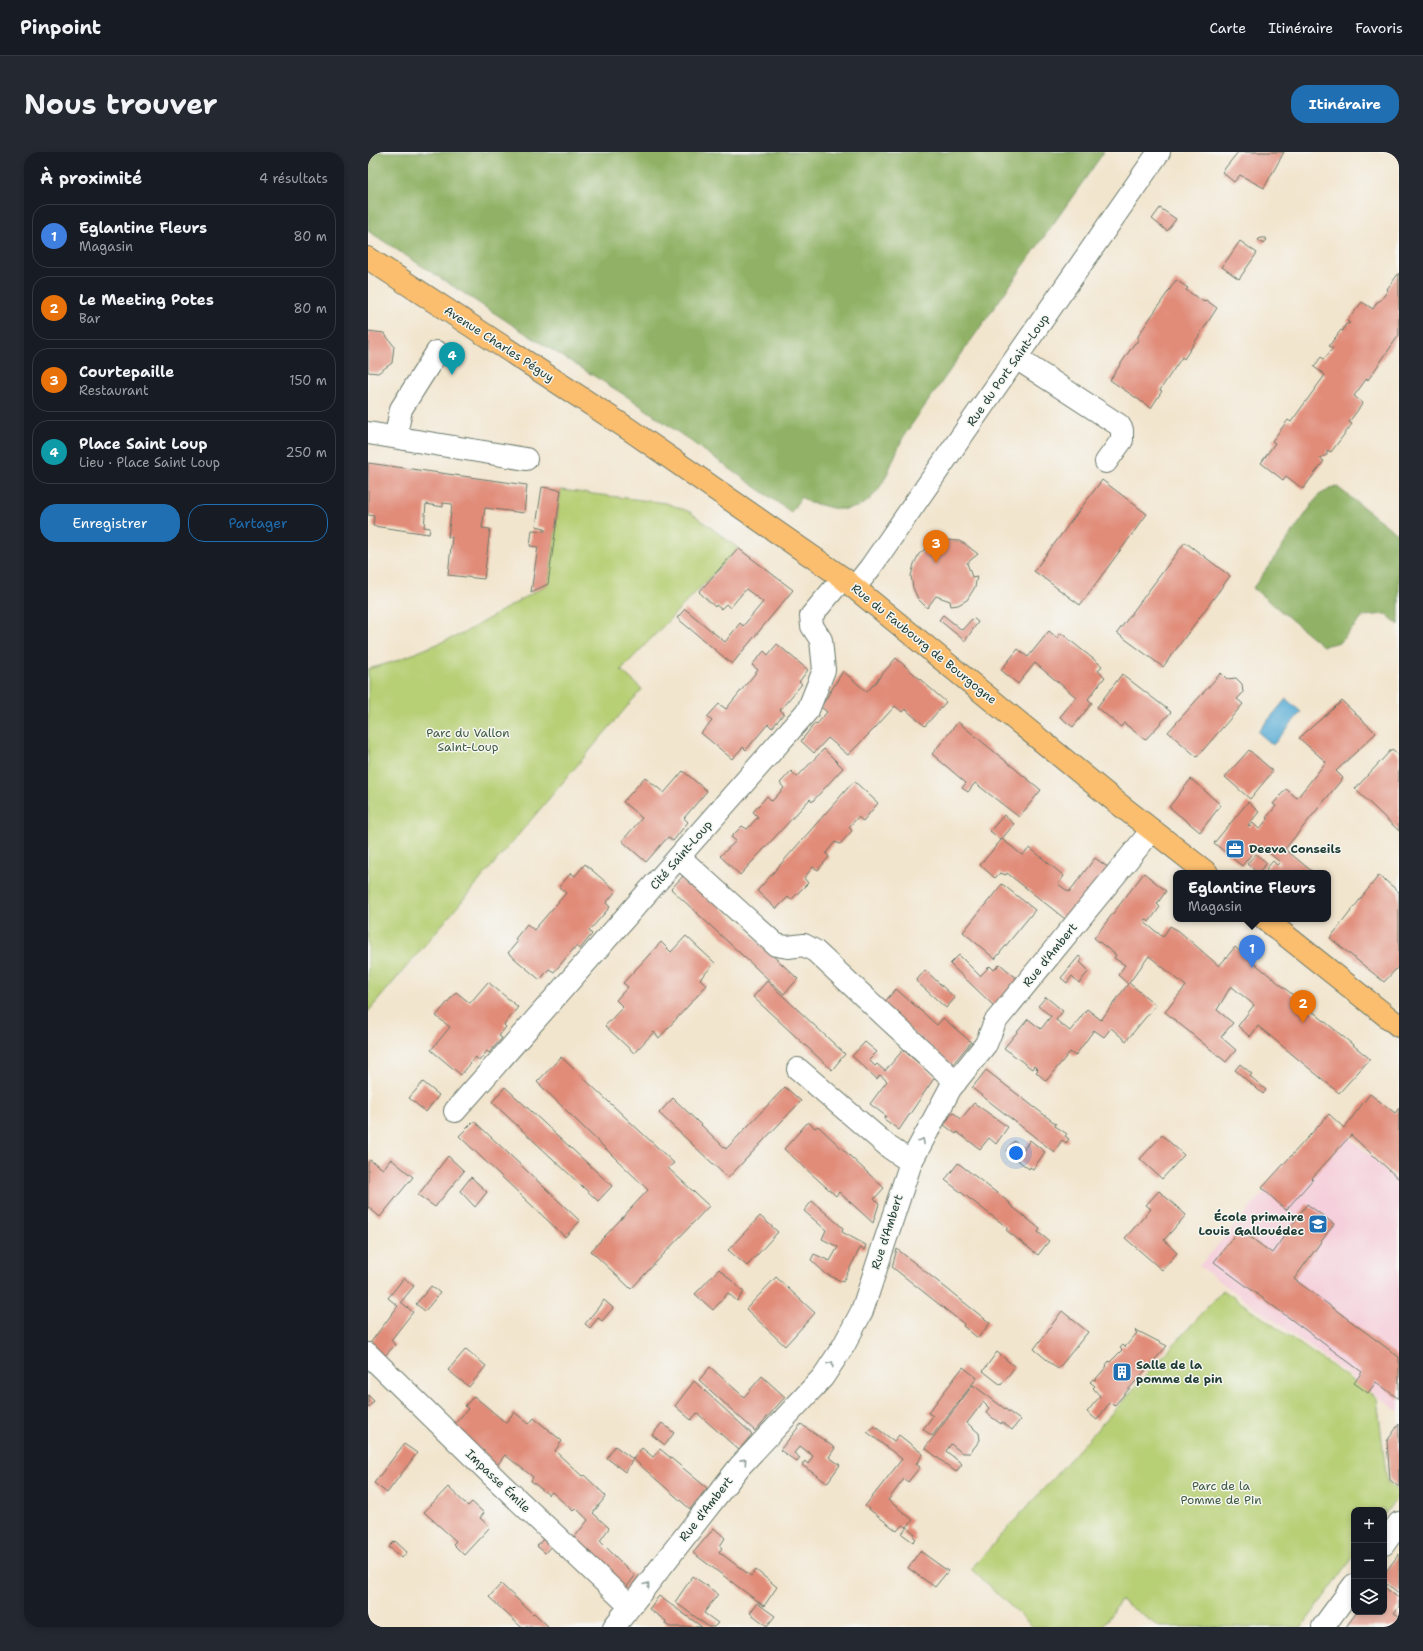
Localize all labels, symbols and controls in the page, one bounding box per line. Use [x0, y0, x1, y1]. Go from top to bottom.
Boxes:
text: Pinpoint [20, 15, 101, 40]
text: Carte [1209, 19, 1246, 37]
text: Itinéraire [1268, 19, 1333, 37]
text: Favoris [1355, 19, 1403, 37]
text: Nous trouver [24, 85, 218, 123]
button: Itinéraire [1291, 85, 1399, 123]
text: À proximité [40, 167, 142, 189]
text: 4 résultats [259, 170, 328, 187]
text: Eglantine Fleurs [79, 218, 207, 238]
text: 1 [51, 228, 57, 245]
text: 80 m [293, 228, 327, 245]
text: Magasin [79, 238, 133, 255]
text: Le Meeting Potes [79, 290, 214, 310]
text: 2 [49, 300, 59, 317]
text: 80 m [293, 300, 327, 317]
street label: Avenue Charles Péguy [441, 302, 557, 386]
text: Bar [79, 310, 101, 327]
street label: Rue du Port Saint-Loup [963, 311, 1053, 429]
pin: 4 [439, 342, 465, 375]
text: Courtepaille [79, 362, 174, 382]
text: 3 [49, 372, 59, 389]
text: 150 m [289, 372, 327, 389]
text: Restaurant [79, 382, 149, 399]
text: Place Saint Loup [79, 434, 208, 454]
text: 4 [49, 444, 59, 461]
text: 250 m [286, 444, 327, 461]
text: Lieu · Place Saint Loup [79, 454, 220, 471]
button: Enregistrer [40, 504, 180, 542]
button: Partager [188, 504, 328, 542]
pin: 3 [923, 530, 949, 563]
street label: Rue du Faubourg de Bourgogne [848, 580, 1000, 708]
park label: Parc du Vallon Saint-Loup [426, 725, 510, 755]
street label: Cité Saint-Loup [646, 817, 716, 893]
office icon: Deeva Conseils [1224, 838, 1246, 860]
place label: Deeva Conseils [1249, 841, 1341, 857]
popup [1173, 870, 1331, 922]
text: Eglantine Fleurs [1188, 878, 1316, 898]
text: Magasin [1188, 898, 1242, 915]
street label: Rue d'Ambert [1019, 920, 1081, 990]
pin: 1 [1239, 935, 1265, 968]
pin: 2 [1290, 990, 1316, 1023]
one-way arrow [917, 1138, 925, 1146]
your location [1006, 1143, 1026, 1163]
street label: Rue d'Ambert [867, 1192, 907, 1272]
place label: École primaire Louis Gallouédec [1198, 1209, 1304, 1239]
school or university icon: École primaire Louis Gallouédec [1307, 1213, 1329, 1235]
place label: Salle de la pomme de pin [1136, 1357, 1222, 1387]
one-way arrow [826, 1361, 834, 1368]
building icon: Salle de la pomme de pin [1111, 1361, 1133, 1383]
street label: Impasse Émile [462, 1446, 534, 1516]
one-way arrow [740, 1458, 747, 1466]
street label: Rue d'Ambert [676, 1473, 736, 1545]
park label: Parc de la Pomme de Pin [1180, 1478, 1262, 1508]
map controls [1351, 1507, 1387, 1615]
button: + [1351, 1507, 1387, 1543]
button: − [1351, 1543, 1387, 1579]
button: layers [1351, 1579, 1387, 1615]
one-way arrow [642, 1583, 649, 1590]

